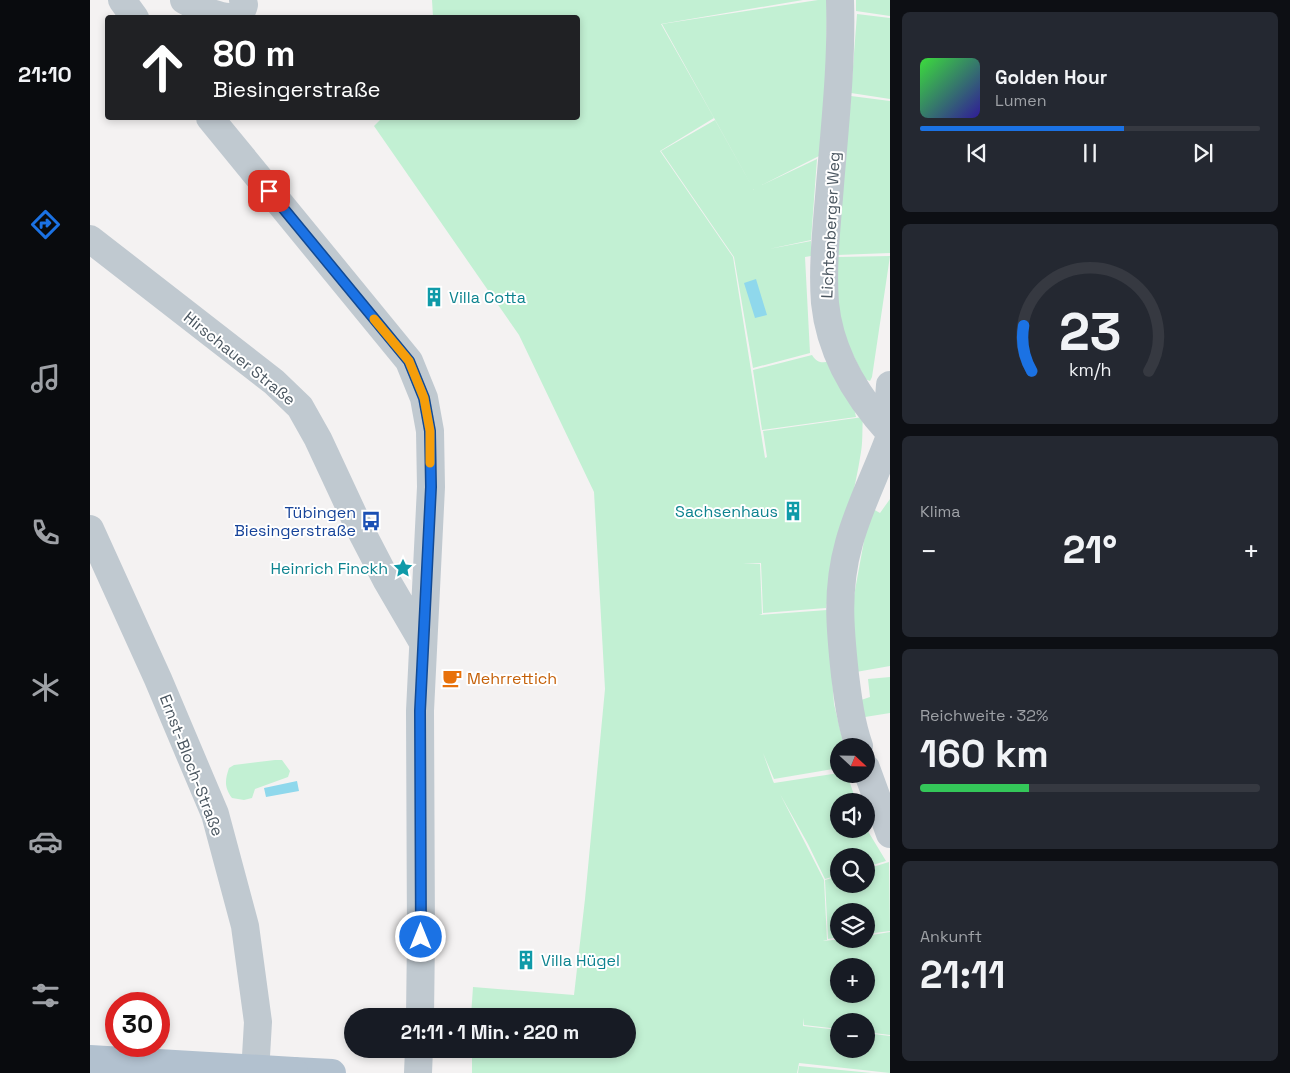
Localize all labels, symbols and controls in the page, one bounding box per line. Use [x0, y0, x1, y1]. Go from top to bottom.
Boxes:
text: 80 m [213, 32, 295, 76]
icon: ahead [130, 35, 195, 100]
text: 21:10 [18, 60, 72, 88]
text: Golden Hour [995, 65, 1107, 90]
text: Biesingerstraße [213, 75, 381, 103]
text: Lumen [995, 90, 1047, 111]
icon: previous [963, 139, 991, 167]
icon: pause [1076, 139, 1104, 167]
icon: next [1189, 139, 1217, 167]
street label: Lichtenberger Weg [816, 151, 845, 299]
pin [248, 170, 290, 212]
icon: arrive [255, 177, 283, 205]
icon: directions [28, 207, 63, 242]
building icon: Villa Cotta [423, 286, 445, 308]
place label: Villa Cotta [449, 287, 526, 308]
text: 23 [1059, 299, 1121, 365]
street label: Hirschauer Straße [179, 307, 300, 410]
text: km/h [1069, 358, 1111, 381]
icon: music [28, 361, 63, 396]
building icon: Sachsenhaus [782, 500, 804, 522]
place label: Sachsenhaus [675, 501, 778, 522]
text: Klima [920, 501, 961, 522]
place label: Tübingen Biesingerstraße [234, 502, 356, 541]
bus stop icon: Tübingen Biesingerstraße [360, 510, 382, 532]
icon: phone [28, 515, 63, 550]
text: 21° [1063, 526, 1117, 574]
text: − [920, 533, 937, 569]
text: + [1243, 533, 1260, 569]
place icon: Heinrich Finckh [392, 557, 414, 579]
place label: Heinrich Finckh [271, 558, 388, 579]
cafe icon: Mehrrettich [441, 667, 463, 689]
place label: Mehrrettich [467, 668, 557, 689]
icon: climate [28, 670, 63, 705]
street label: Ernst-Bloch-Straße [155, 691, 228, 839]
text: Reichweite · 32% [920, 705, 1048, 726]
text: 160 km [920, 730, 1049, 778]
north arrow [830, 738, 875, 782]
map controls [830, 738, 875, 1058]
button: sound [830, 793, 875, 838]
icon: car [28, 824, 63, 859]
button: search [830, 848, 875, 893]
button: layers [830, 903, 875, 948]
position arrow [394, 910, 446, 962]
text: Ankunft [920, 926, 982, 947]
building icon: Villa Hügel [515, 949, 537, 971]
place label: Villa Hügel [541, 950, 620, 971]
text: 21:11 [920, 951, 1005, 999]
button: + [830, 958, 875, 1003]
icon: filters [28, 978, 63, 1013]
speed limit sign: 30 [105, 992, 170, 1057]
button: − [830, 1013, 875, 1058]
text: 21:11 · 1 Min. · 220 m [401, 1020, 579, 1045]

